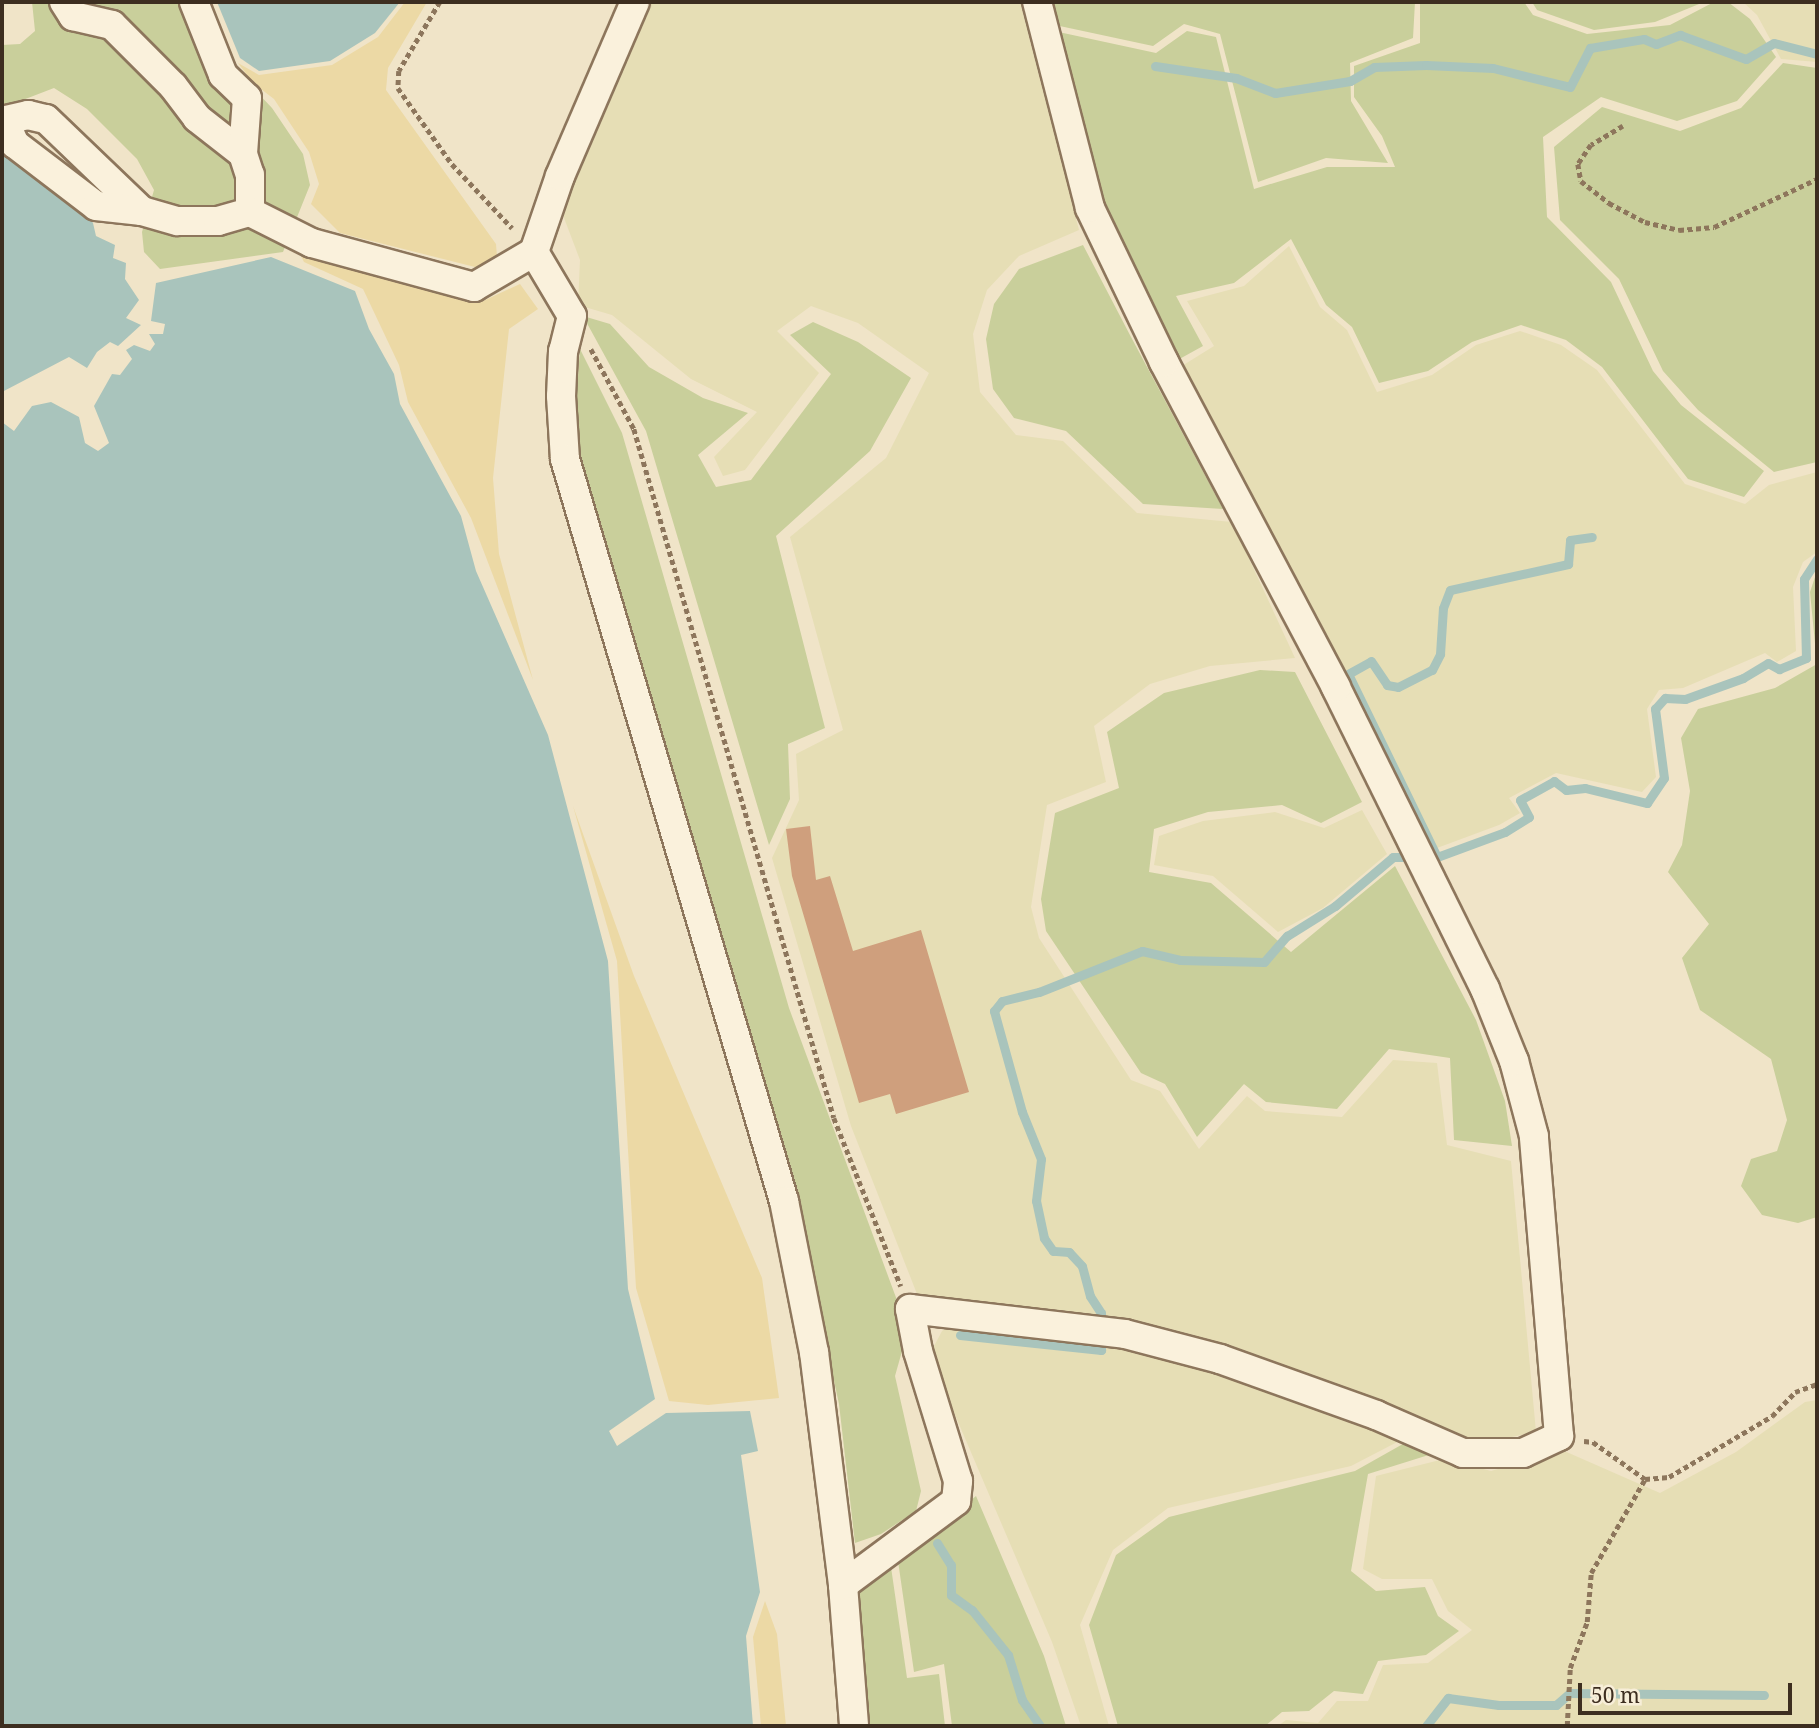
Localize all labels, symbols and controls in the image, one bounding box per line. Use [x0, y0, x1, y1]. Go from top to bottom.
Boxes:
scale bar [1581, 1668, 1794, 1712]
text: 50 m [1591, 1681, 1640, 1709]

